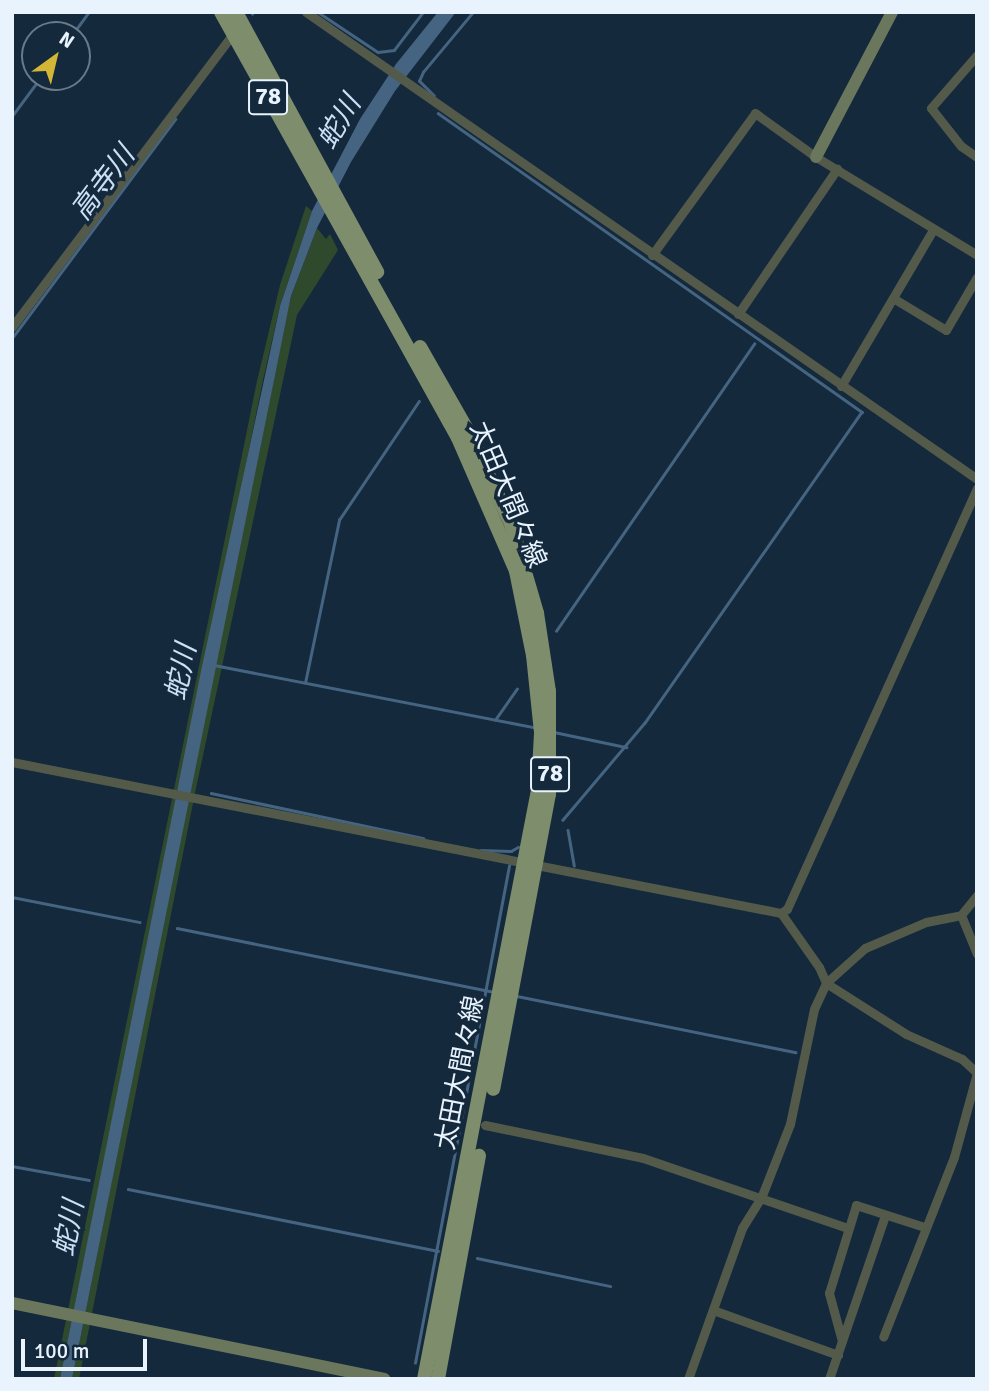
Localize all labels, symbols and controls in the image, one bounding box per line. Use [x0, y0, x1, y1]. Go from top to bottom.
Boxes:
north arrow [21, 21, 91, 91]
text: N [54, 27, 79, 54]
road number: 78 [247, 76, 289, 118]
water label: 蛇川 [310, 89, 368, 155]
water label: 高寺川 [64, 139, 142, 227]
street label: 太田大間々線 [462, 417, 552, 573]
water label: 蛇川 [159, 641, 203, 703]
road number: 78 [529, 754, 571, 794]
street label: 太田大間々線 [431, 993, 491, 1153]
water label: 蛇川 [47, 1197, 91, 1259]
scale bar [24, 1324, 150, 1368]
text: 100 m [34, 1338, 89, 1364]

